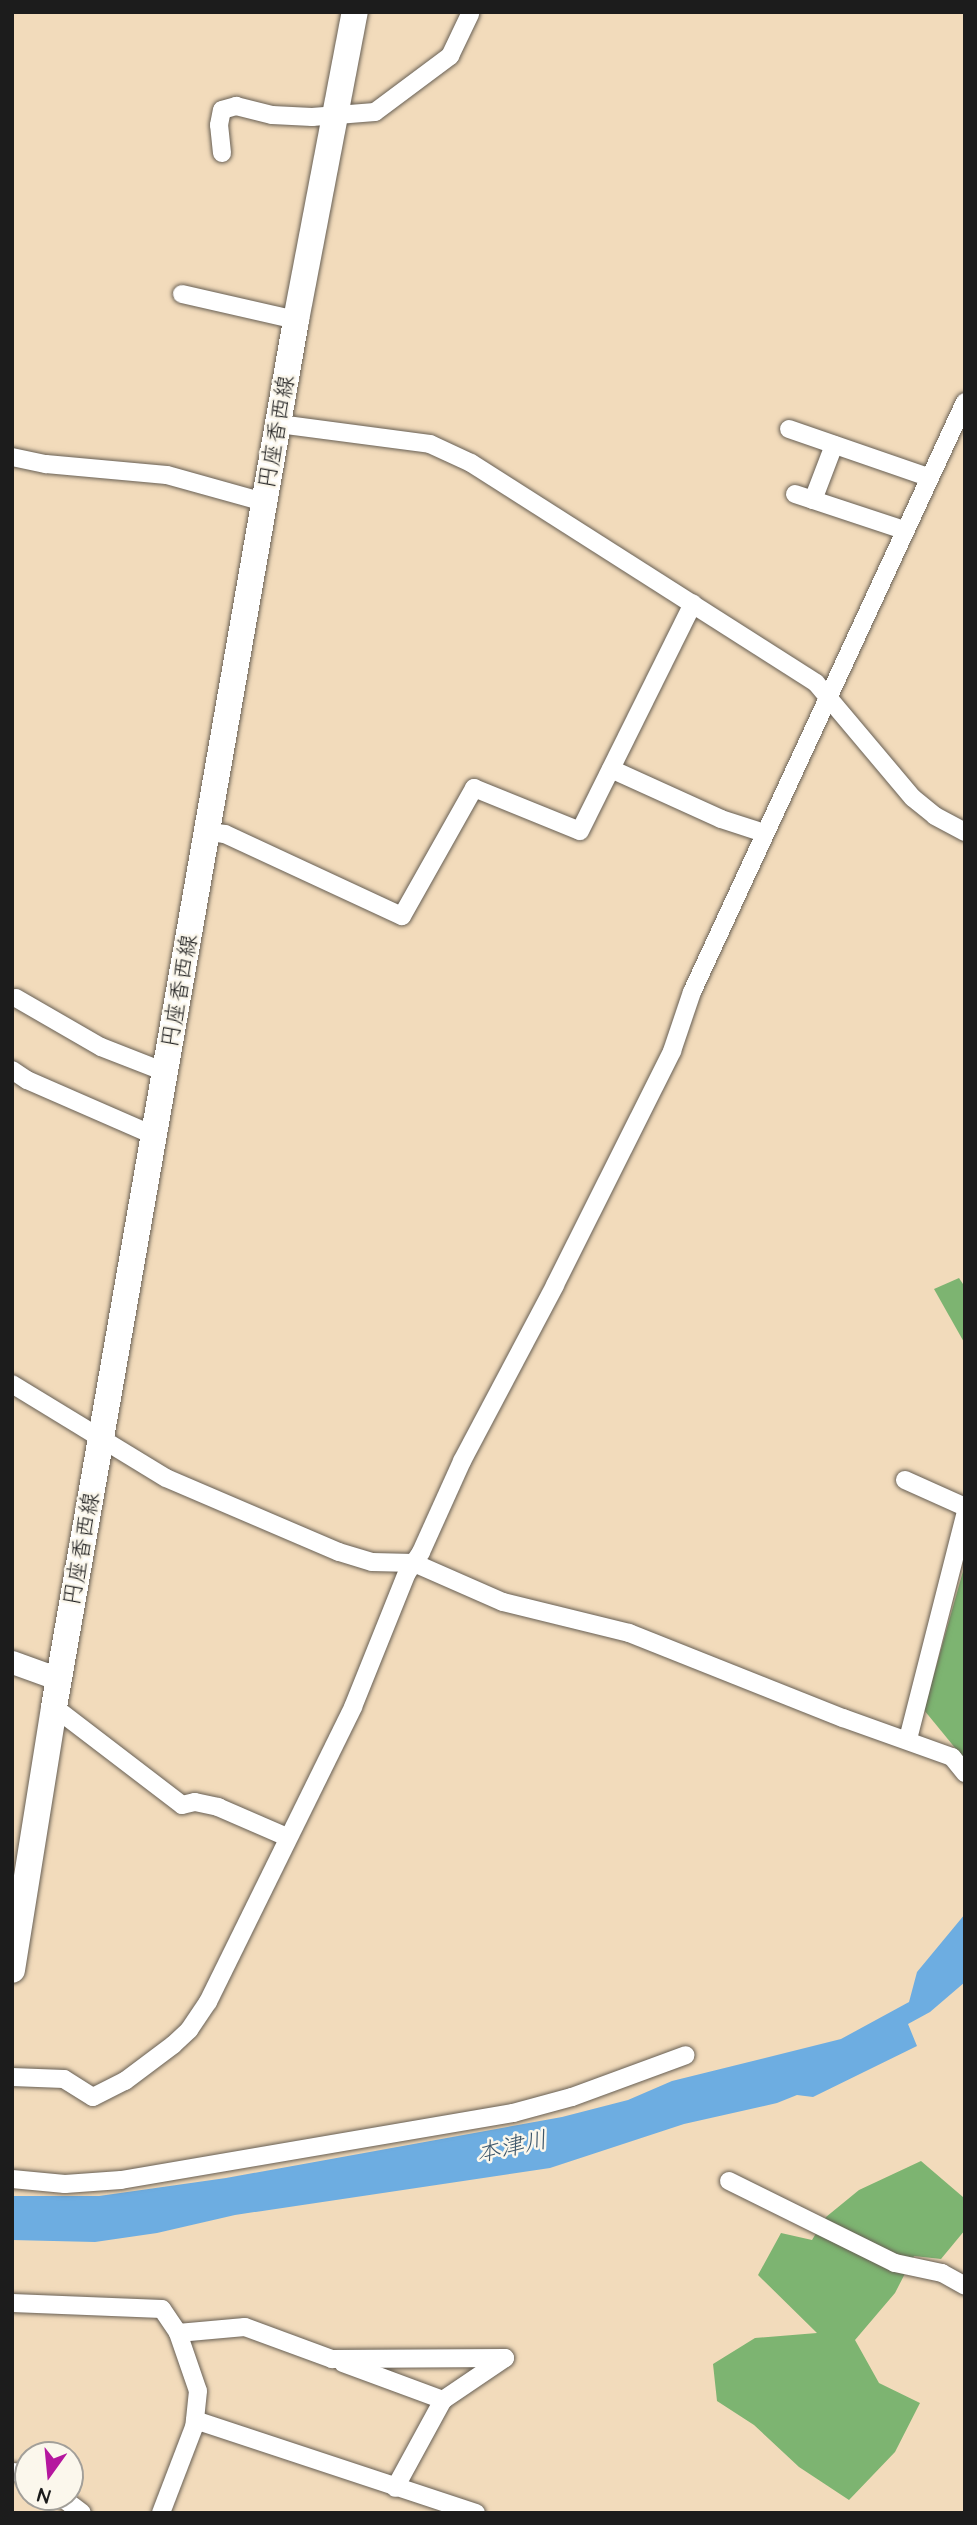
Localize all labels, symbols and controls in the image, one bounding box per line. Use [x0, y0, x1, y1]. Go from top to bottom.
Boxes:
street label: 円座香西線 [253, 373, 301, 491]
street label: 円座香西線 [156, 932, 204, 1050]
street label: 円座香西線 [58, 1490, 106, 1608]
water label: 本津川 [474, 2126, 550, 2170]
north arrow [14, 2441, 84, 2511]
text: N [35, 2480, 53, 2509]

